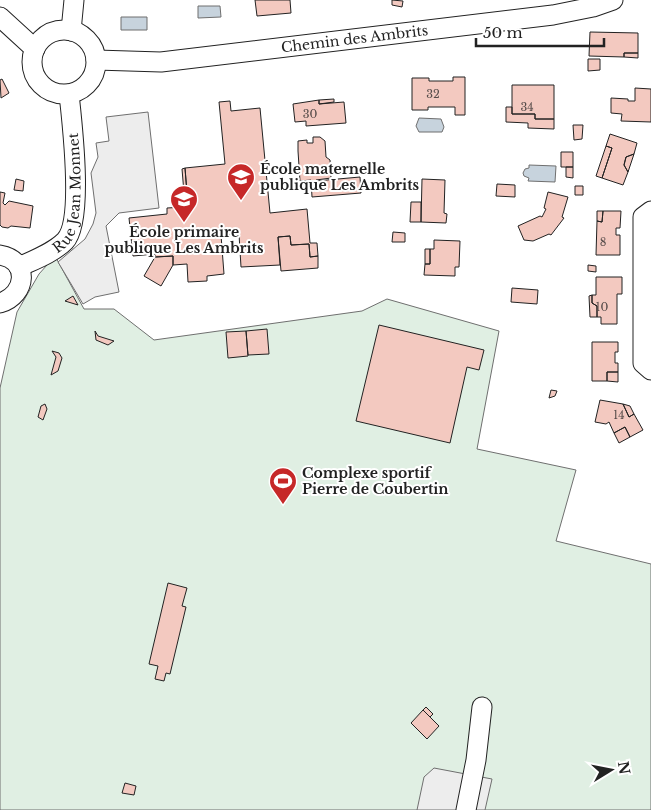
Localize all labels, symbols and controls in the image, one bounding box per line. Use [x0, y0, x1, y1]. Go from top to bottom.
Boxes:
scale bar [476, 15, 604, 47]
street label: Chemin des Ambrits [280, 21, 429, 57]
text: 50 m [483, 23, 523, 42]
house number: 32 [426, 87, 440, 101]
house number: 34 [520, 100, 534, 114]
house number: 30 [303, 107, 317, 121]
street label: Rue Jean Monnet [49, 131, 85, 257]
place label: École maternelle publique Les Ambrits [260, 160, 419, 194]
school or university icon: École maternelle publique Les Ambrits [226, 162, 256, 201]
school or university icon: École primaire publique Les Ambrits [169, 184, 199, 223]
place label: École primaire publique Les Ambrits [104, 223, 264, 257]
house number: 8 [600, 235, 606, 249]
house number: 10 [596, 300, 609, 314]
house number: 14 [613, 408, 625, 422]
place label: Complexe sportif Pierre de Coubertin [302, 464, 449, 498]
sports icon: Complexe sportif Pierre de Coubertin [268, 466, 298, 505]
north arrow [586, 745, 636, 795]
text: N [614, 760, 634, 776]

